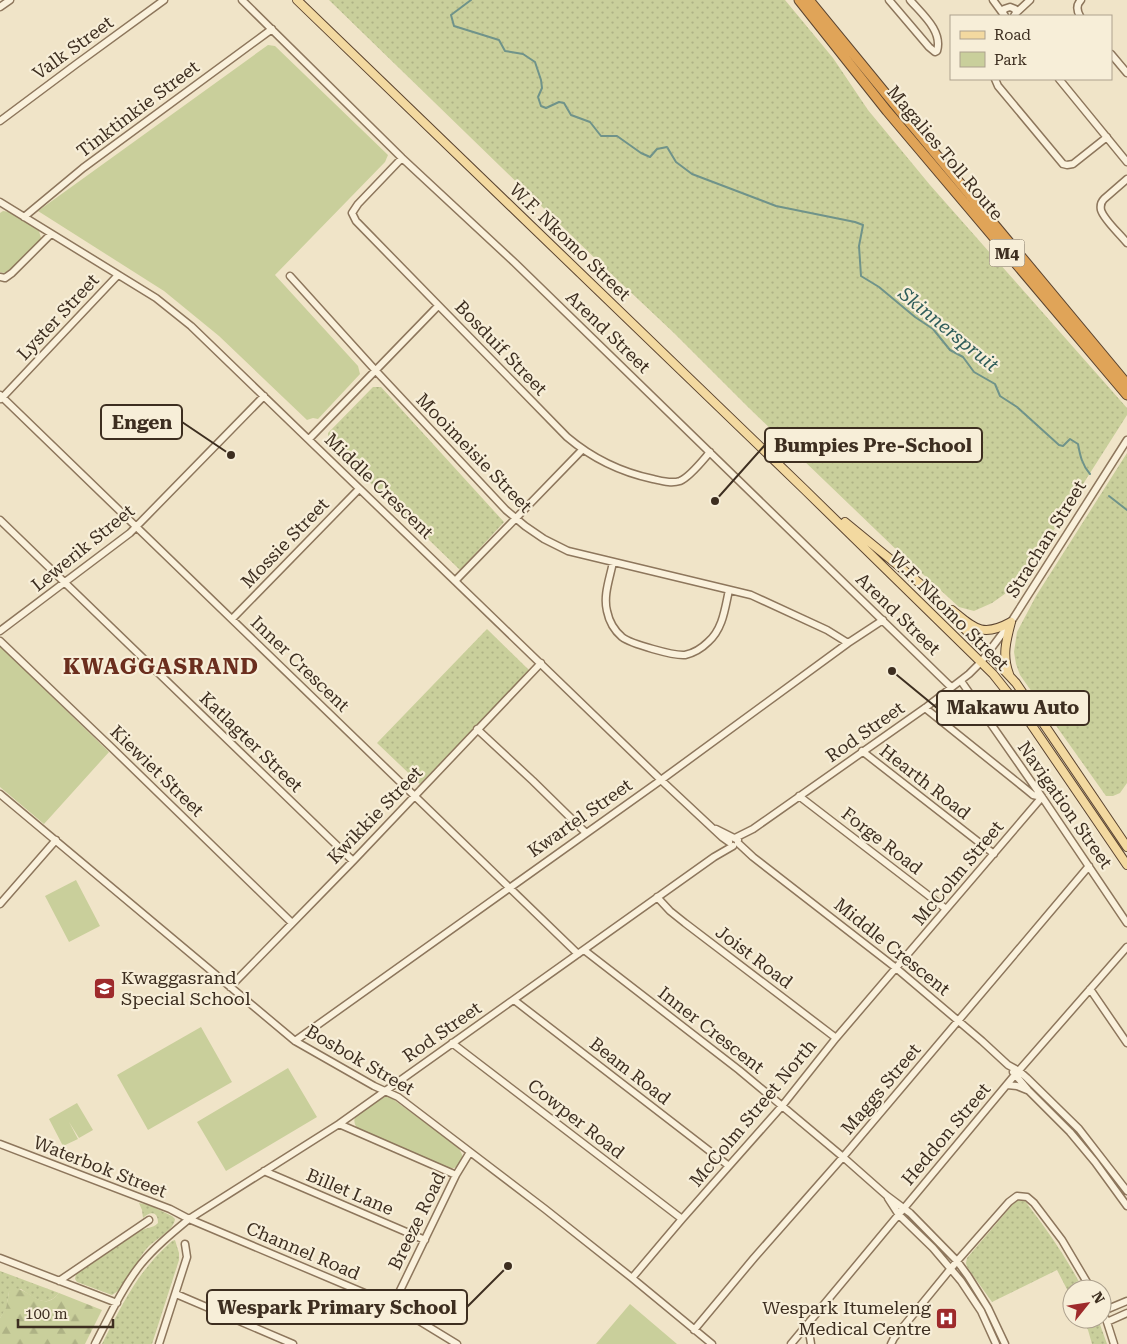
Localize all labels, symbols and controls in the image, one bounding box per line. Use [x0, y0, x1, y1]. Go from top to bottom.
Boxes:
street label: Valk Street [28, 11, 117, 84]
legend [950, 15, 1112, 80]
text: Road [994, 26, 1031, 44]
text: Park [994, 51, 1028, 69]
street label: Tinktinkie Street [72, 56, 203, 161]
street label: Magalies Toll Route [883, 81, 1008, 224]
street label: W.F. Nkomo Street [506, 179, 635, 305]
road number: M4 [990, 240, 1024, 266]
street label: Lyster Street [12, 269, 103, 364]
water label: Skinnerspruit [893, 281, 1003, 377]
street label: Arend Street [562, 286, 655, 377]
street label: Bosduif Street [451, 296, 552, 399]
street label: Mooimeisie Street [412, 389, 537, 517]
callout: Engen [101, 405, 182, 439]
text: Engen [112, 411, 172, 434]
street label: Middle Crescent [321, 428, 438, 543]
callout: Bumpies Pre-School [765, 428, 982, 462]
text: Bumpies Pre-School [774, 434, 972, 457]
street label: Strachan Street [1001, 476, 1090, 601]
street label: Mossie Street [237, 493, 333, 592]
street label: Lewerik Street [27, 500, 139, 595]
street label: W.F. Nkomo Street [885, 547, 1013, 675]
street label: Arend Street [852, 568, 945, 659]
street label: Inner Crescent [247, 611, 354, 716]
district label: KWAGGASRAND [63, 654, 259, 679]
street label: Katlagter Street [196, 687, 307, 796]
callout: Makawu Auto [937, 691, 1089, 725]
text: Makawu Auto [947, 696, 1079, 719]
street label: Rod Street [821, 697, 908, 766]
street label: Kiewiet Street [106, 721, 209, 821]
street label: Navigation Street [1014, 737, 1117, 873]
street label: Hearth Road [876, 740, 975, 824]
street label: Kwikkie Street [323, 761, 427, 868]
street label: Kwartel Street [524, 774, 636, 861]
street label: Forge Road [838, 803, 927, 879]
street label: McColm Street [908, 816, 1007, 929]
street label: Middle Crescent [830, 894, 955, 1000]
street label: Joist Road [712, 921, 797, 993]
place label: Kwaggasrand Special School [121, 967, 251, 1009]
school or university icon: Kwaggasrand Special School [93, 976, 117, 1000]
street label: Inner Crescent [654, 982, 769, 1078]
street label: Rod Street [398, 997, 485, 1066]
street label: Bosbok Street [302, 1020, 419, 1099]
street label: Beam Road [586, 1033, 675, 1109]
street label: McColm Street North [685, 1035, 820, 1190]
street label: Maggs Street [837, 1039, 925, 1138]
street label: Cowper Road [524, 1074, 629, 1163]
street label: Heddon Street [897, 1078, 995, 1189]
street label: Waterbok Street [31, 1131, 170, 1202]
street label: Billet Lane [303, 1164, 397, 1219]
street label: Breeze Road [384, 1168, 449, 1273]
street label: Channel Road [243, 1217, 364, 1284]
north arrow [1062, 1279, 1112, 1329]
text: N [1089, 1289, 1108, 1306]
callout: Wespark Primary School [207, 1290, 467, 1324]
scale bar [18, 1296, 112, 1328]
text: Wespark Primary School [217, 1296, 457, 1319]
place label: Wespark Itumeleng Medical Centre [762, 1297, 932, 1339]
text: 100 m [25, 1305, 68, 1323]
hospital icon: Wespark Itumeleng Medical Centre [935, 1306, 959, 1330]

